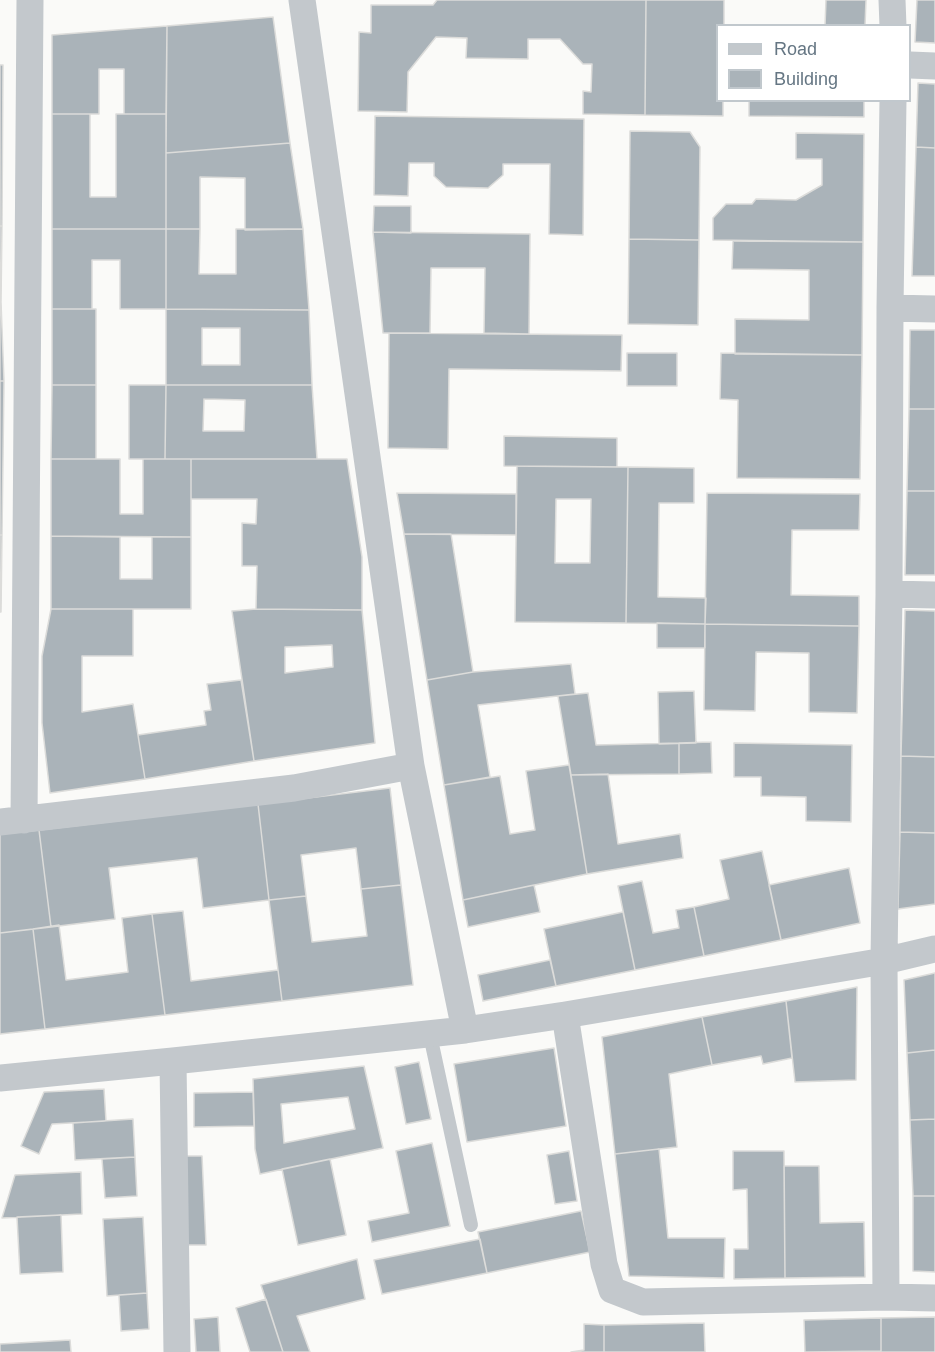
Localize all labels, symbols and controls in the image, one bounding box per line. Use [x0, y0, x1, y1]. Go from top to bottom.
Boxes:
legend [716, 24, 911, 102]
text: Road [774, 39, 817, 59]
text: Building [774, 69, 838, 89]

